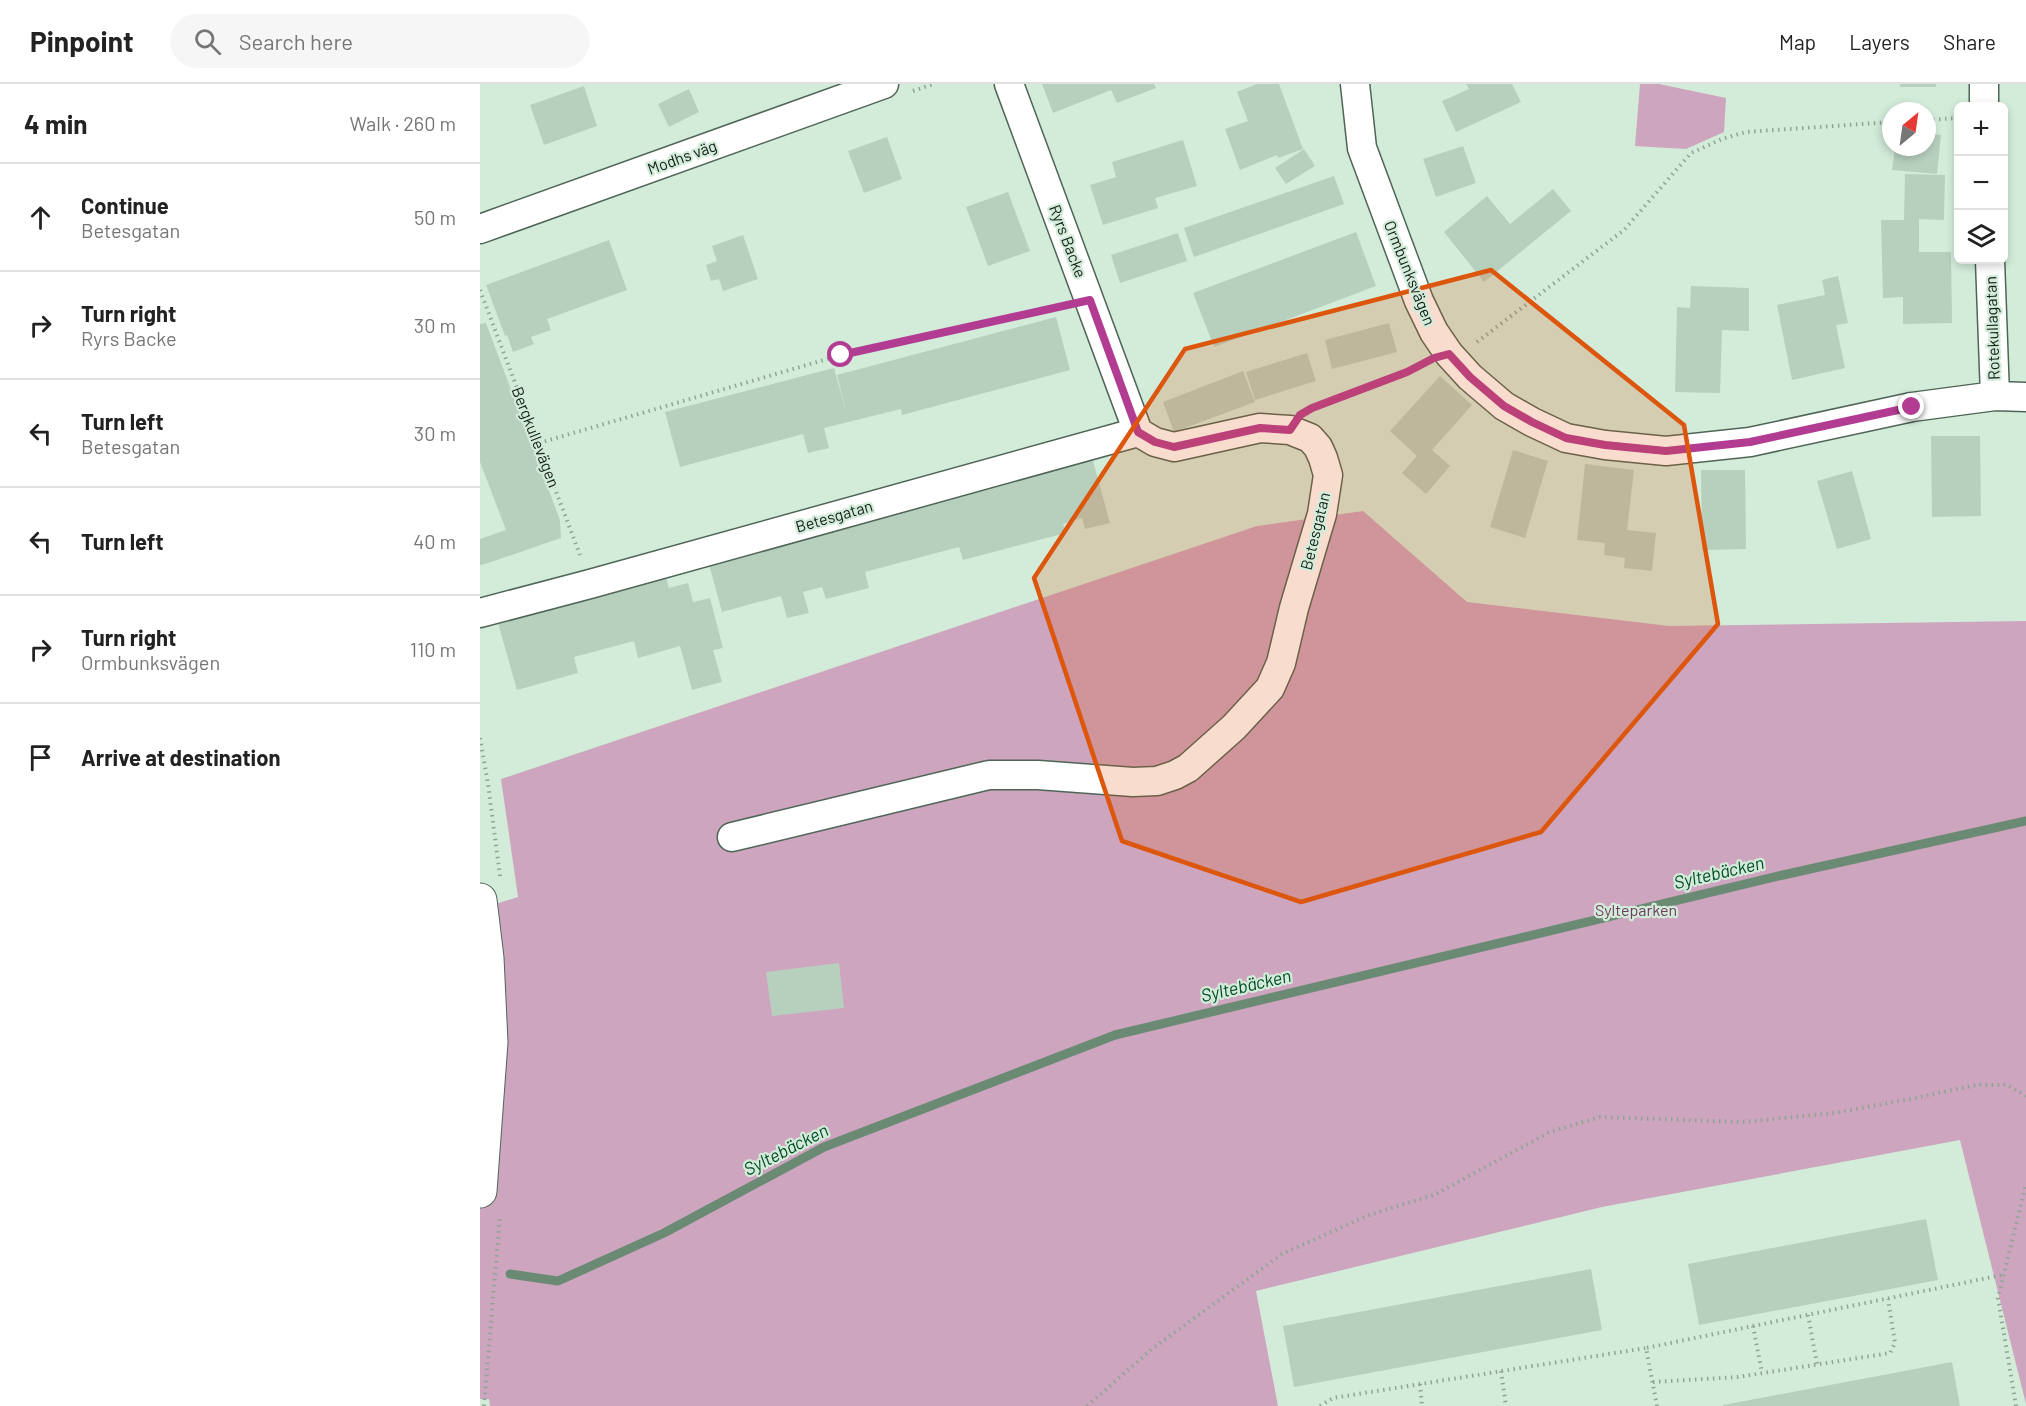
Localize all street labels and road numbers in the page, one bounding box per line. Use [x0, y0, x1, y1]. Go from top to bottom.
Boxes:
street label: Modhs väg [644, 135, 719, 178]
street label: Ryrs Backe [1046, 202, 1091, 280]
street label: Ormbunksvägen [1381, 218, 1440, 328]
street label: Rotekullagatan [1980, 276, 2003, 380]
street label: Bergkullevägen [509, 384, 564, 490]
street label: Betesgatan [1296, 490, 1333, 572]
street label: Betesgatan [793, 495, 875, 536]

